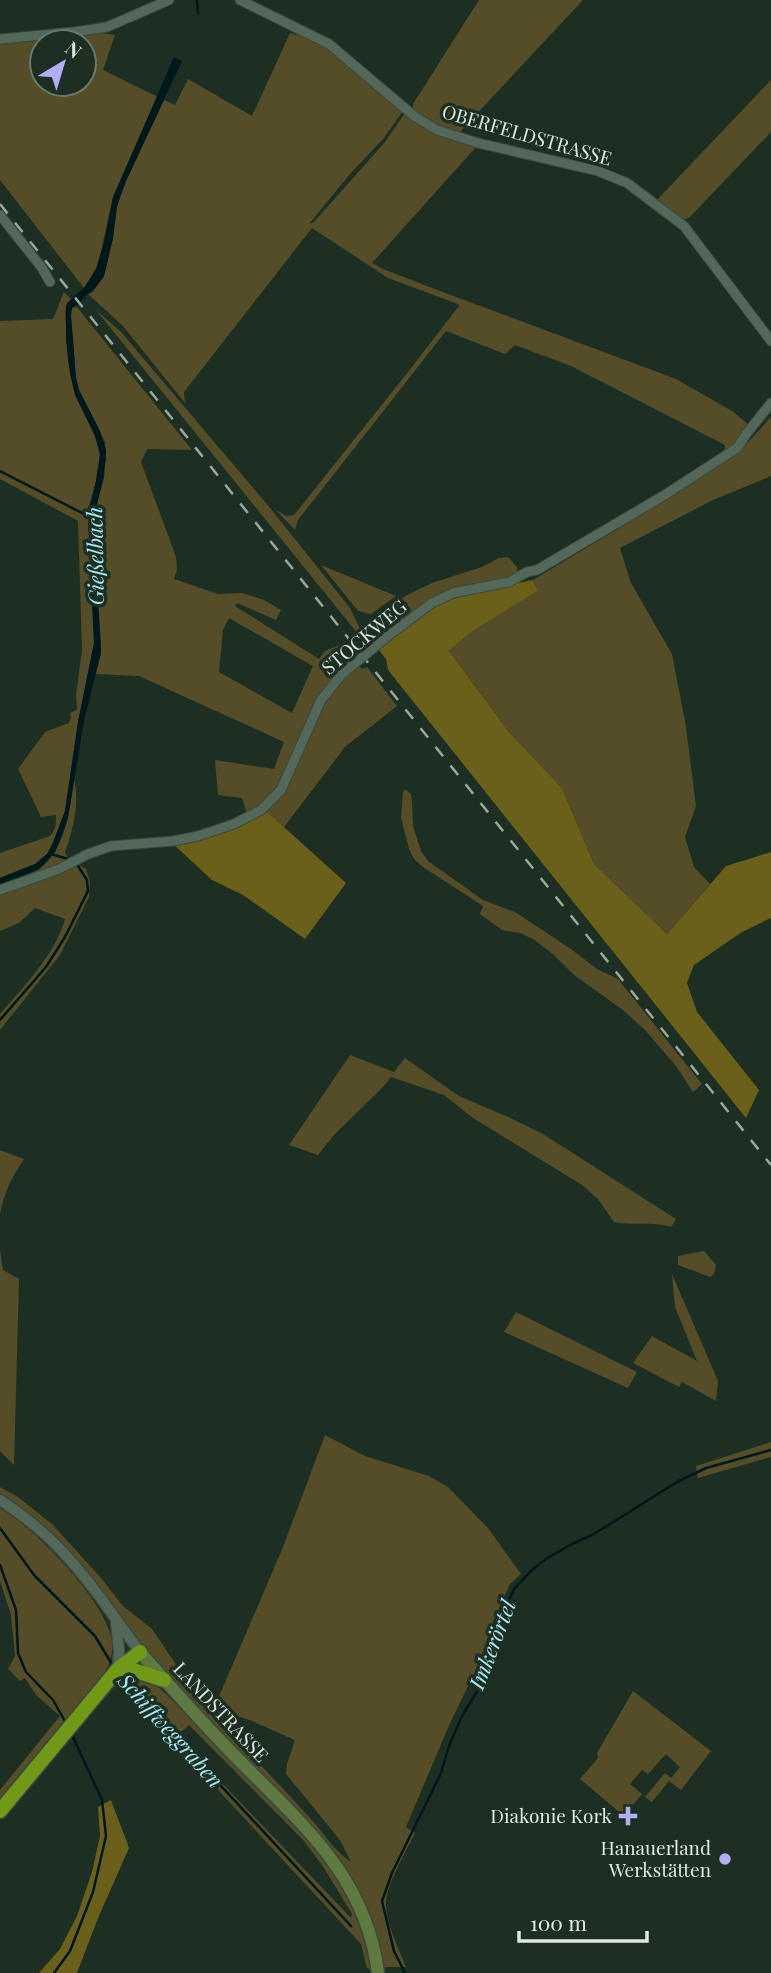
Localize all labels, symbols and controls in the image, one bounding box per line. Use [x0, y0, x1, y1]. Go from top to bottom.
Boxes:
north arrow [28, 28, 98, 98]
text: N [61, 34, 88, 63]
street label: OBERFELDSTRASSE [439, 97, 615, 171]
water label: Gießelbach [79, 507, 109, 605]
street label: STOCKWEG [315, 593, 411, 680]
water label: Imkerörtel [461, 1595, 521, 1694]
street label: LANDSTRASSE [168, 1656, 275, 1767]
water label: Schiffweggraben [112, 1666, 230, 1793]
place label: Diakonie Kork [490, 1802, 613, 1828]
marker: Diakonie Kork [618, 1806, 638, 1826]
place label: Hanauerland Werkstätten [600, 1834, 712, 1882]
marker: Hanauerland Werkstätten [717, 1851, 733, 1867]
scale bar [519, 1899, 647, 1943]
text: 100 m [530, 1908, 587, 1936]

